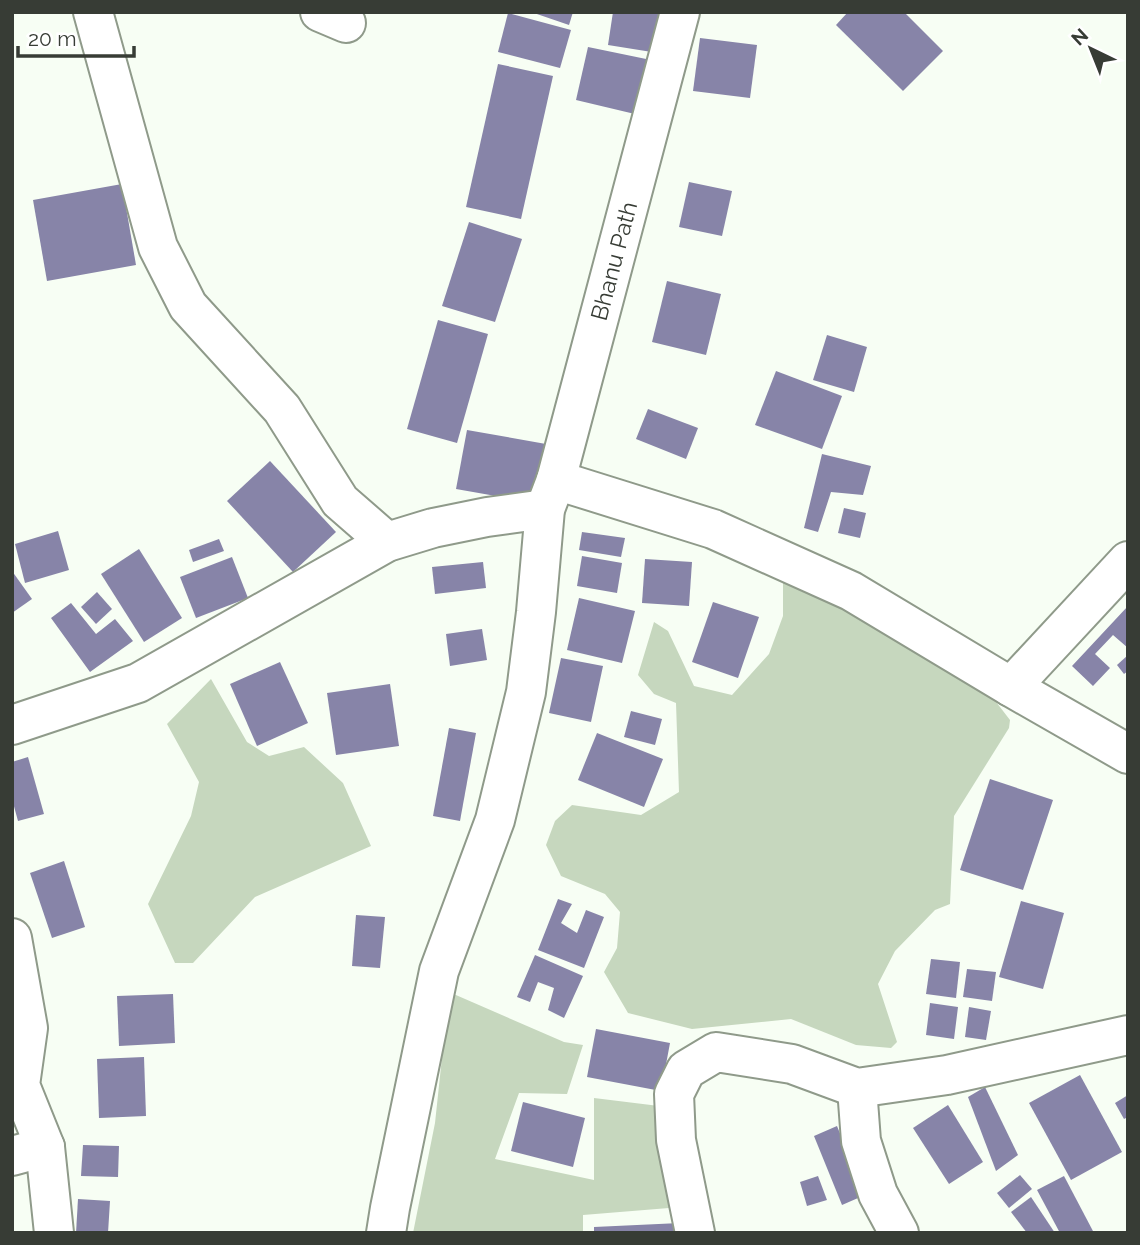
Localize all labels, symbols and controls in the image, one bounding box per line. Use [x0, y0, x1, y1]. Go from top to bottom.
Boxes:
scale bar [18, 14, 133, 58]
north arrow [1056, 14, 1126, 84]
text: N [1067, 24, 1092, 50]
text: 20 m [28, 26, 76, 51]
street label: Bhanu Path [585, 198, 642, 323]

